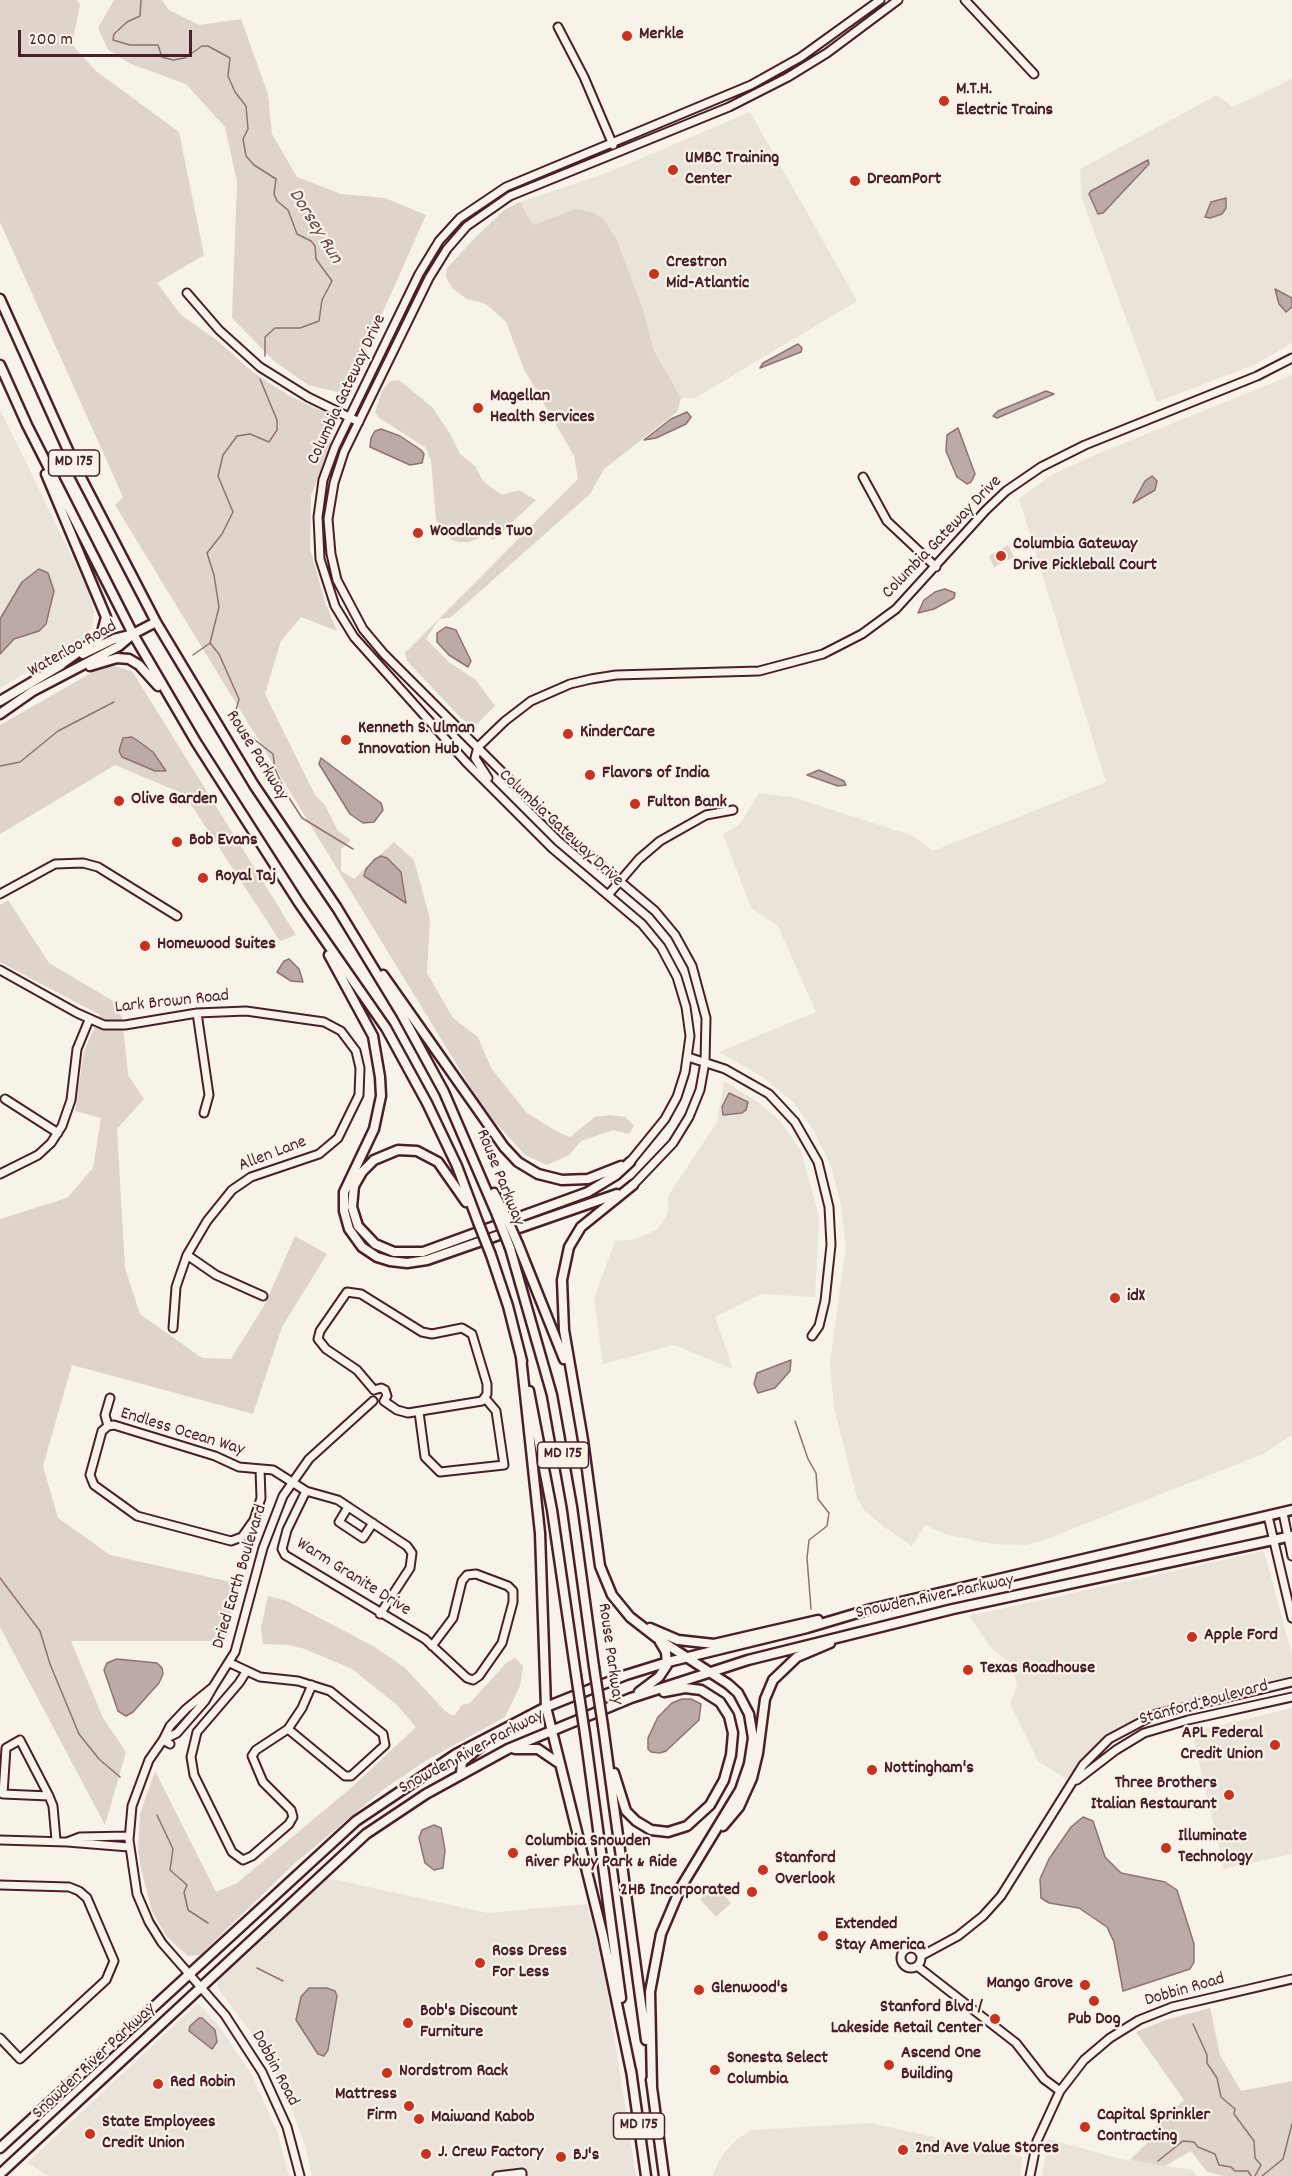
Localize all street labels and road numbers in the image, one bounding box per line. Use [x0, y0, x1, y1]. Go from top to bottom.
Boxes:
street label: Columbia Gateway Drive [304, 311, 392, 469]
road number: MD 175 [48, 450, 100, 476]
street label: Columbia Gateway Drive [879, 472, 1007, 604]
street label: Waterloo Road [25, 617, 121, 683]
street label: Rouse Parkway [220, 707, 292, 805]
street label: Columbia Gateway Drive [493, 765, 627, 893]
street label: Lark Brown Road [114, 986, 230, 1020]
street label: Rouse Parkway [470, 1127, 528, 1229]
street label: Allen Lane [236, 1132, 310, 1178]
street label: Endless Ocean Way [117, 1404, 247, 1462]
road number: MD 175 [538, 1442, 588, 1468]
street label: Dried Earth Boulevard [209, 1502, 273, 1652]
street label: Warm Granite Drive [292, 1534, 414, 1622]
street label: Snowden River Parkway [854, 1571, 1016, 1625]
street label: Rouse Parkway [591, 1602, 627, 1706]
street label: Stanford Boulevard [1137, 1676, 1271, 1732]
street label: Snowden River Parkway [396, 1706, 548, 1800]
street label: Dobbin Road [1142, 1969, 1228, 2013]
street label: Snowden River Parkway [29, 1999, 161, 2125]
street label: Dobbin Road [245, 2028, 303, 2110]
road number: MD 175 [614, 2113, 664, 2139]

